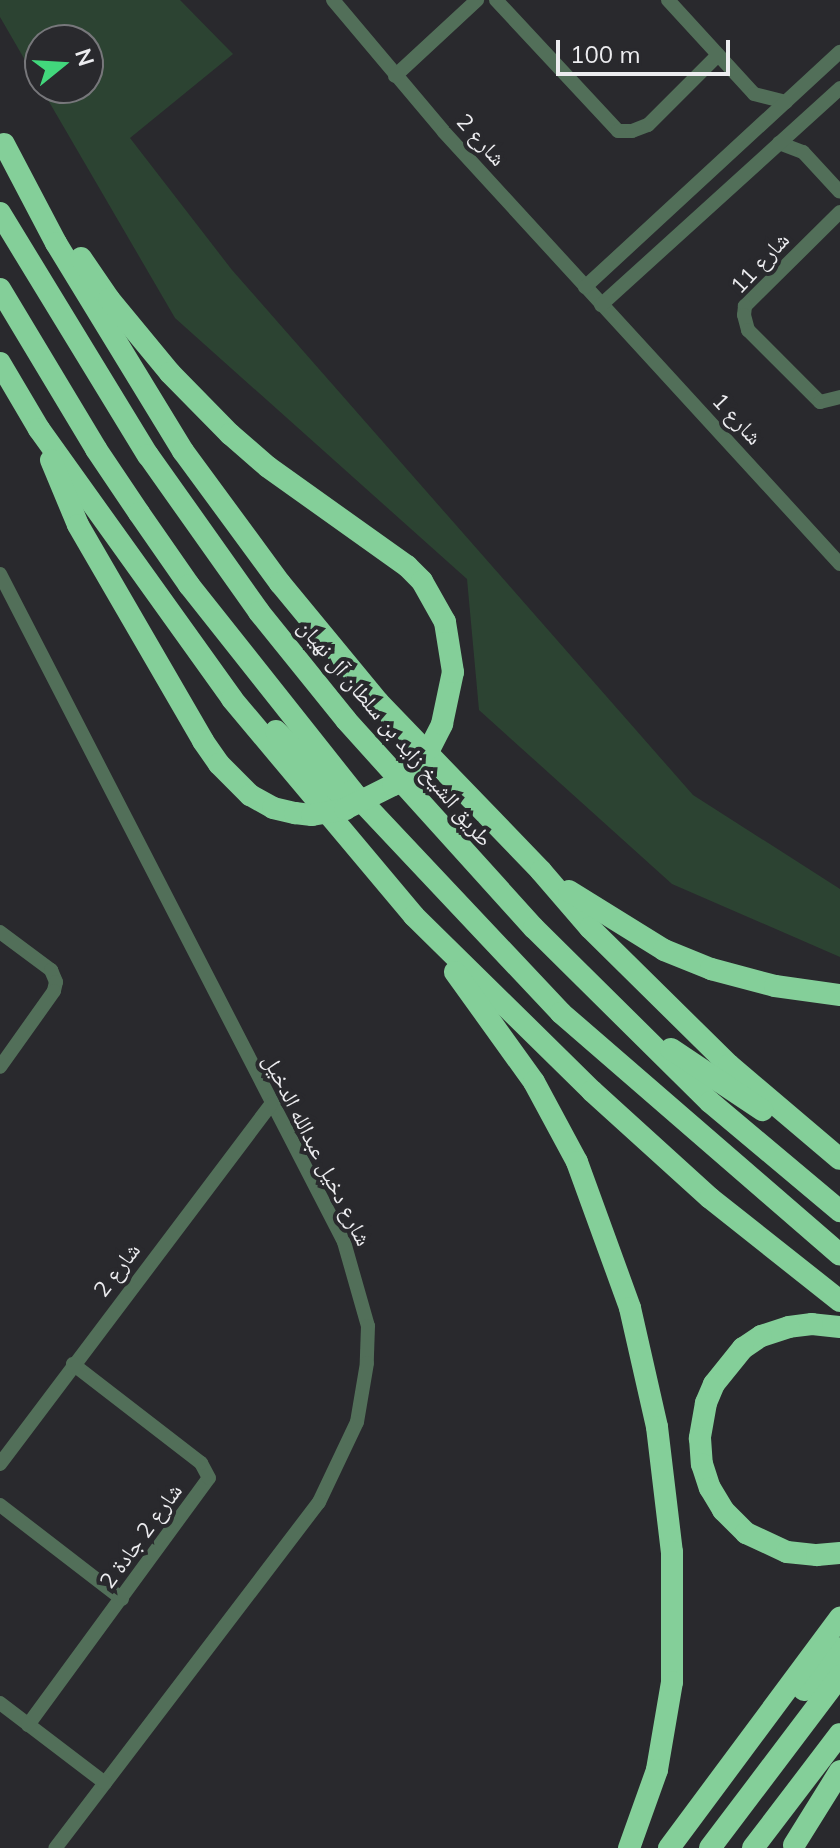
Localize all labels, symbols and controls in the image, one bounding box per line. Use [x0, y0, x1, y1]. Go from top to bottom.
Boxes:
north arrow [24, 24, 104, 104]
scale bar [560, 24, 734, 74]
text: 100 m [570, 39, 641, 69]
text: N [69, 45, 101, 69]
street label: شارع 2 [451, 109, 511, 171]
street label: شارع 11 [725, 227, 795, 299]
street label: شارع 1 [707, 388, 767, 450]
street label: طريق الشيخ زايد بن سلطان آل نهيان [292, 614, 498, 852]
street label: شارع دخيل عبدالله الدخيل [257, 1050, 377, 1250]
street label: شارع 2 [88, 1238, 146, 1302]
street label: شارع 2 جادة 2 [94, 1478, 188, 1594]

